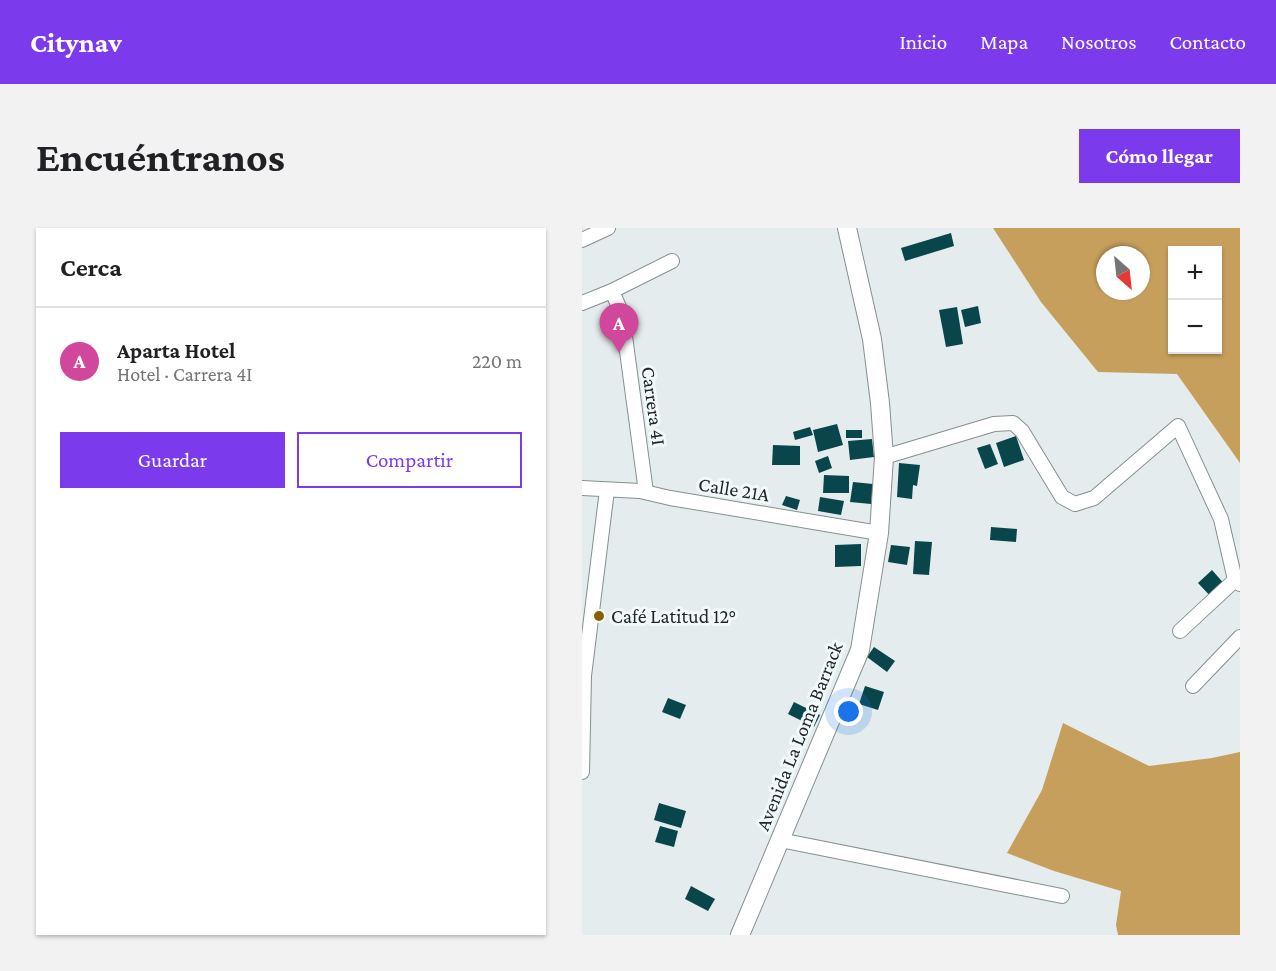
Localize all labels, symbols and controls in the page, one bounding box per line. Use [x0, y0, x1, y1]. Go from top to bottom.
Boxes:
text: Citynav [30, 27, 122, 58]
text: Inicio [899, 30, 947, 54]
text: Mapa [980, 30, 1028, 54]
text: Nosotros [1061, 30, 1137, 54]
text: Contacto [1170, 30, 1246, 54]
button: Cómo llegar [1079, 129, 1240, 183]
text: Encuéntranos [36, 133, 285, 180]
north arrow [1096, 246, 1150, 300]
map controls [1168, 246, 1222, 354]
button: + [1168, 246, 1222, 300]
text: Cerca [60, 253, 122, 282]
button: − [1168, 300, 1222, 354]
pin: A [600, 304, 639, 353]
text: Aparta Hotel [117, 338, 235, 363]
text: A [74, 350, 85, 372]
text: 220 m [472, 350, 522, 372]
text: Hotel · Carrera 4I [117, 363, 252, 385]
street label: Carrera 4I [638, 365, 670, 447]
button: Guardar [60, 432, 285, 488]
button: Compartir [297, 432, 522, 488]
street label: Calle 21A [697, 473, 772, 506]
place label: Café Latitud 12° [611, 605, 736, 627]
marker: Café Latitud 12° [592, 609, 606, 623]
street label: Avenida La Loma Barrack [751, 638, 847, 833]
your location [834, 697, 863, 726]

